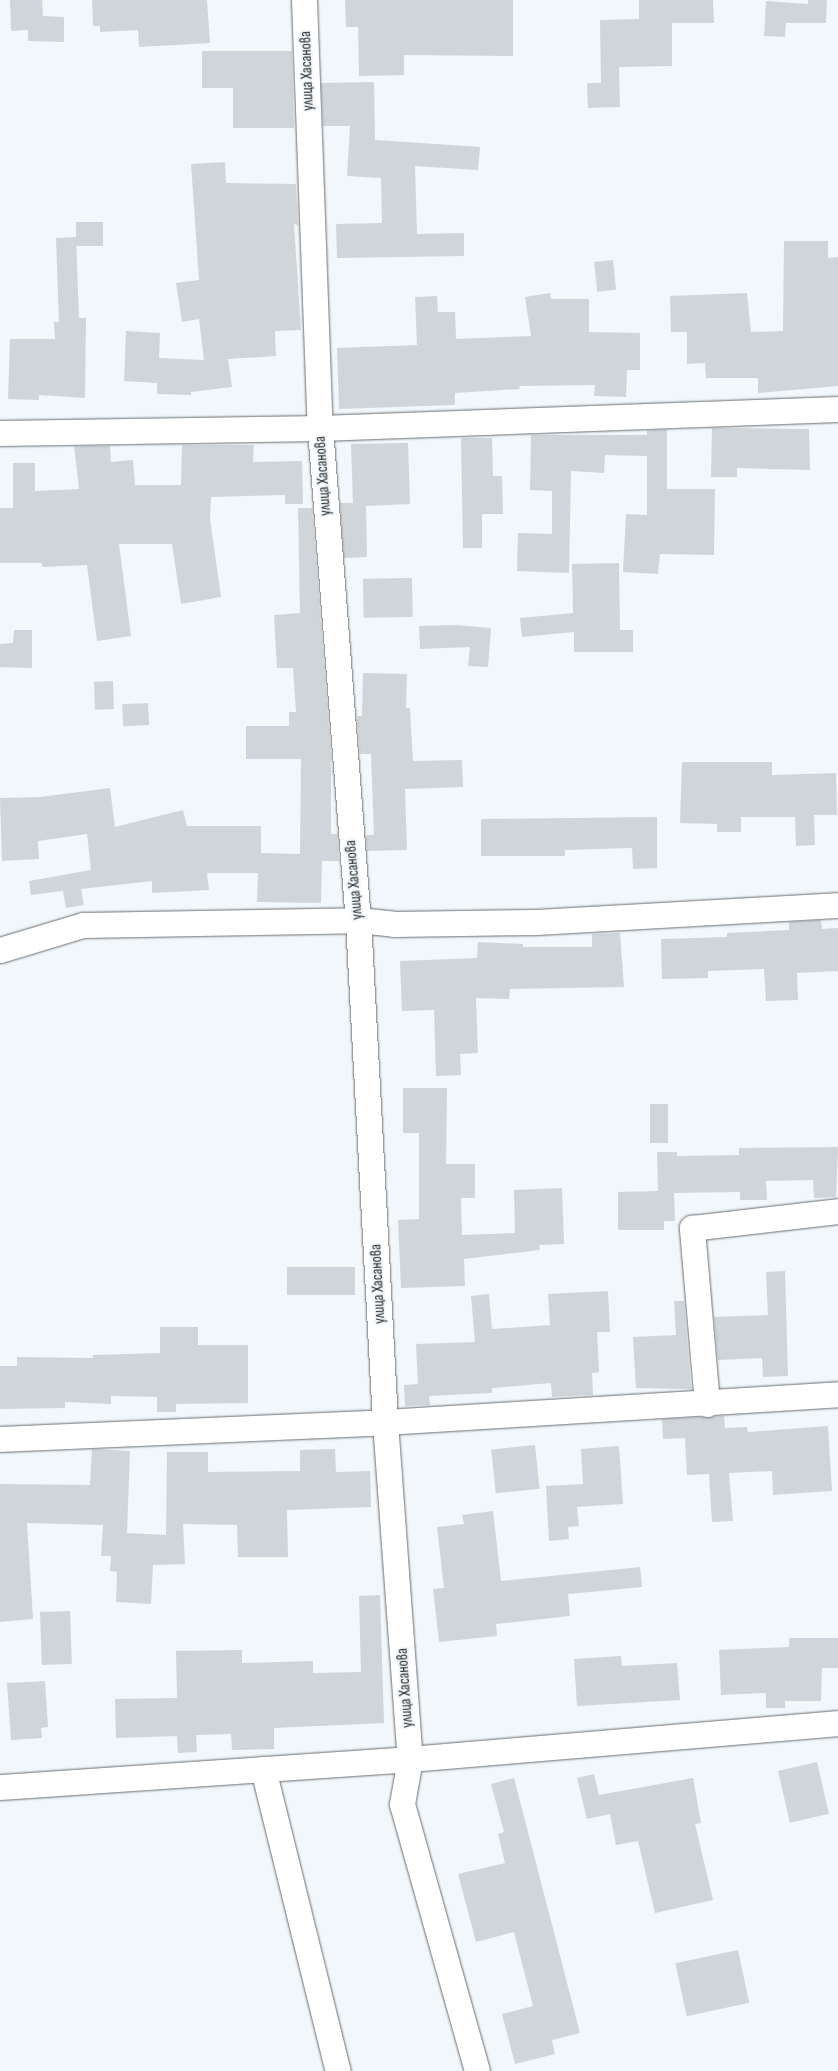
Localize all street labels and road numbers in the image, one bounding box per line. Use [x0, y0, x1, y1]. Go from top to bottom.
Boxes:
street label: улица Хасанова [297, 31, 317, 111]
street label: улица Хасанова [311, 436, 335, 516]
street label: улица Хасанова [342, 840, 366, 920]
street label: улица Хасанова [367, 1244, 389, 1324]
street label: улица Хасанова [393, 1648, 417, 1728]

